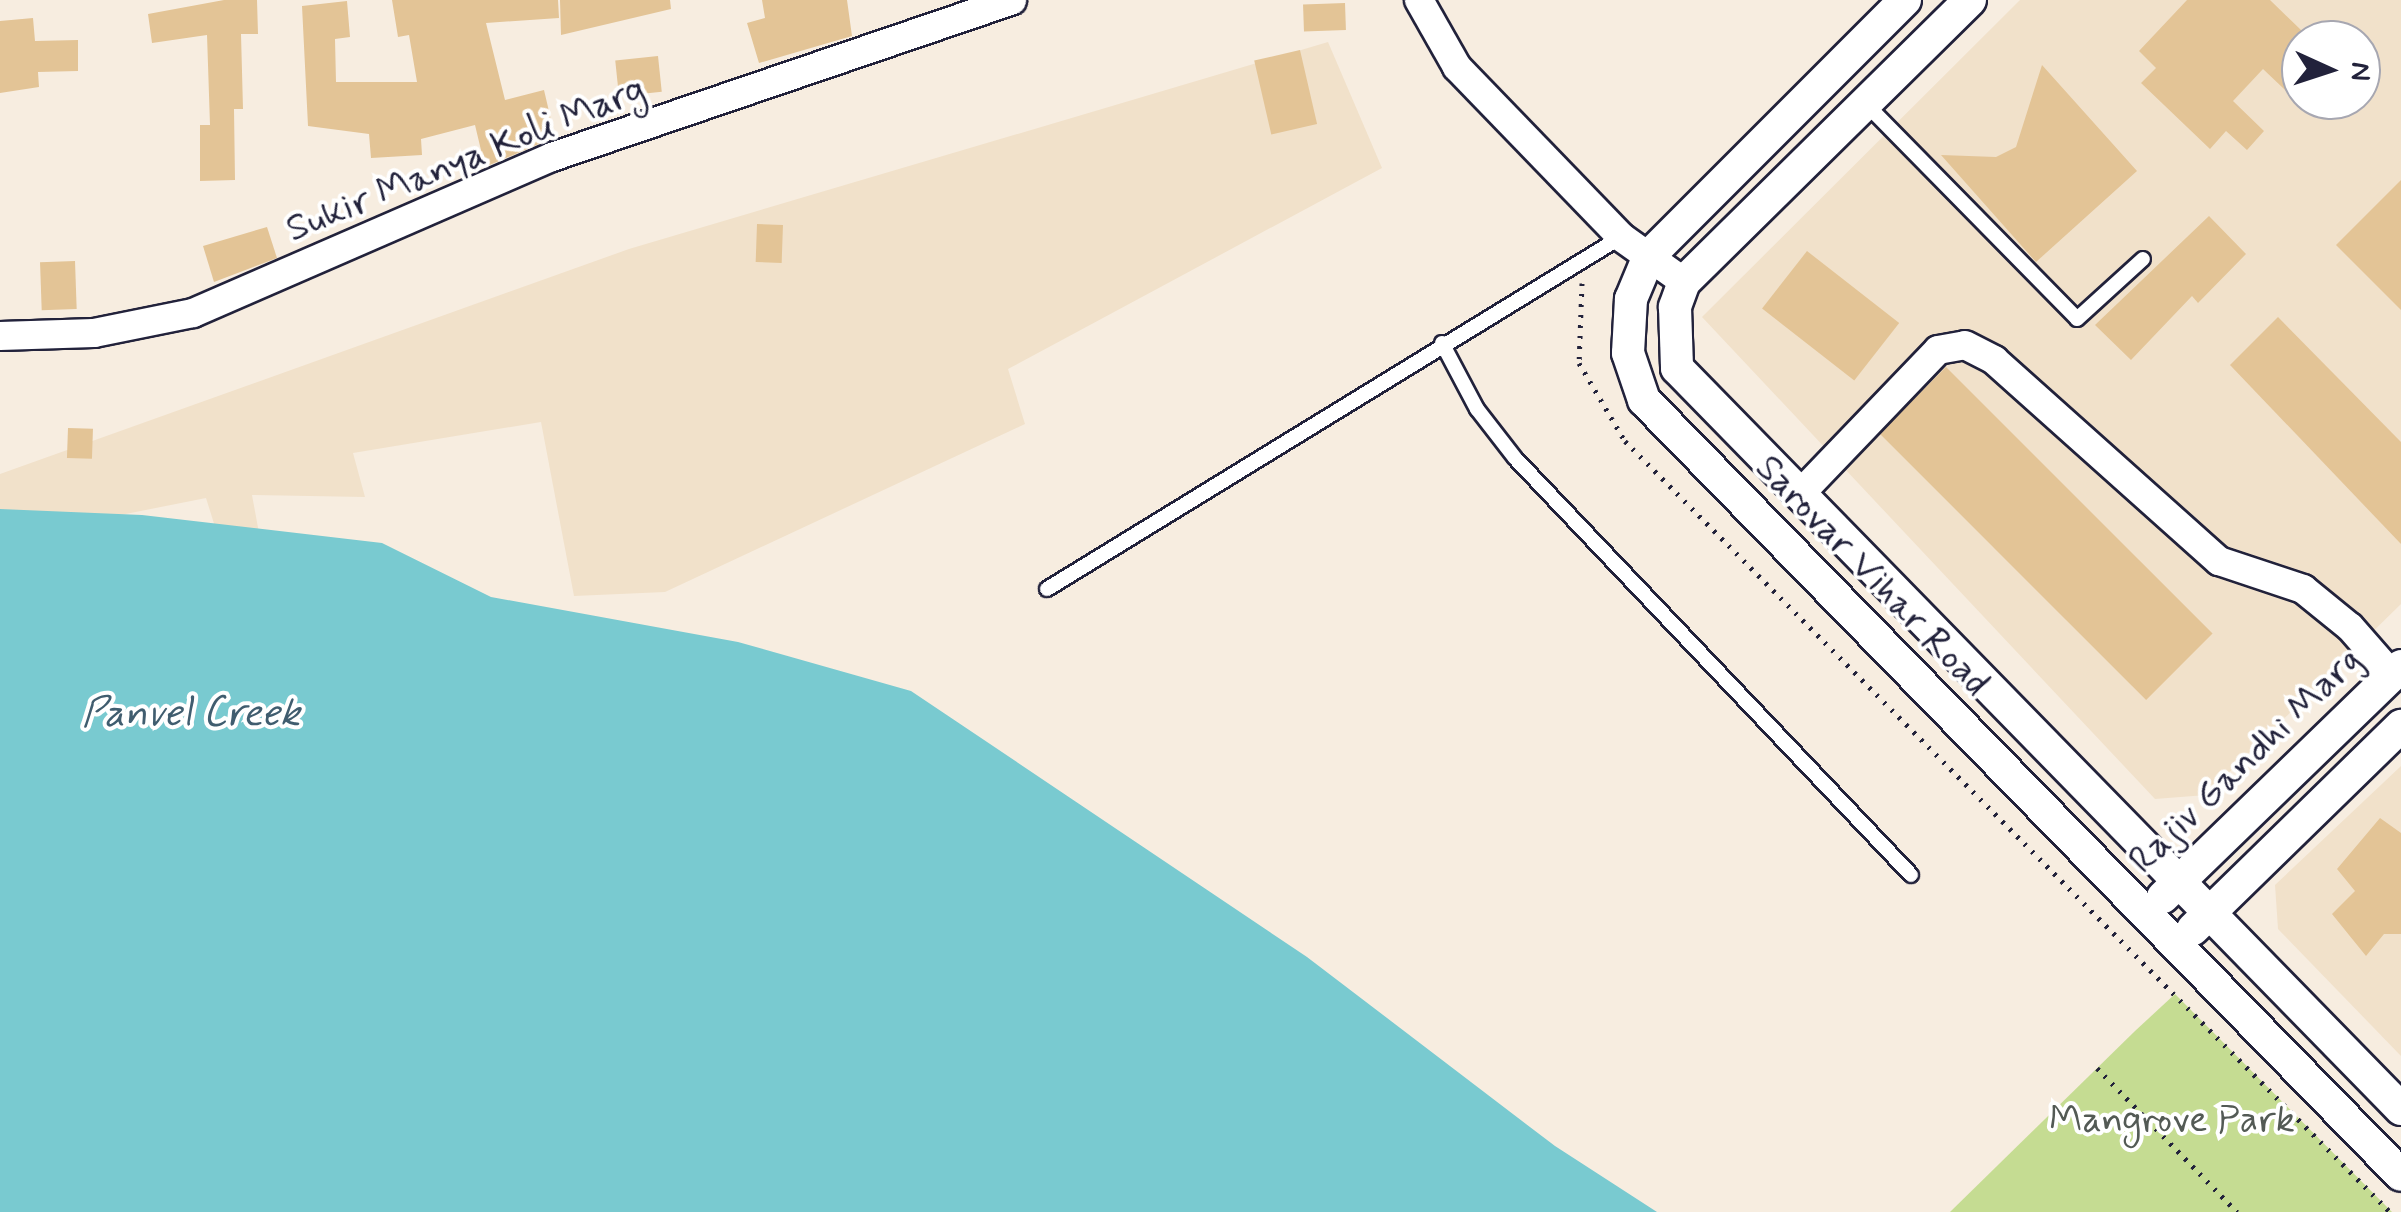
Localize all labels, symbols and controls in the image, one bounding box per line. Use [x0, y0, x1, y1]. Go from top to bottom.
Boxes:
north arrow [2281, 20, 2381, 120]
text: N [2340, 61, 2378, 82]
street label: Sukir Manya Koli Marg [281, 68, 651, 252]
street label: Sarovar Vihar Road [1748, 449, 1996, 703]
street label: Rajiv Gandhi Marg [2122, 640, 2370, 882]
water label: Panvel Creek [80, 690, 302, 738]
park label: Mangrove Park [2050, 1098, 2294, 1144]

